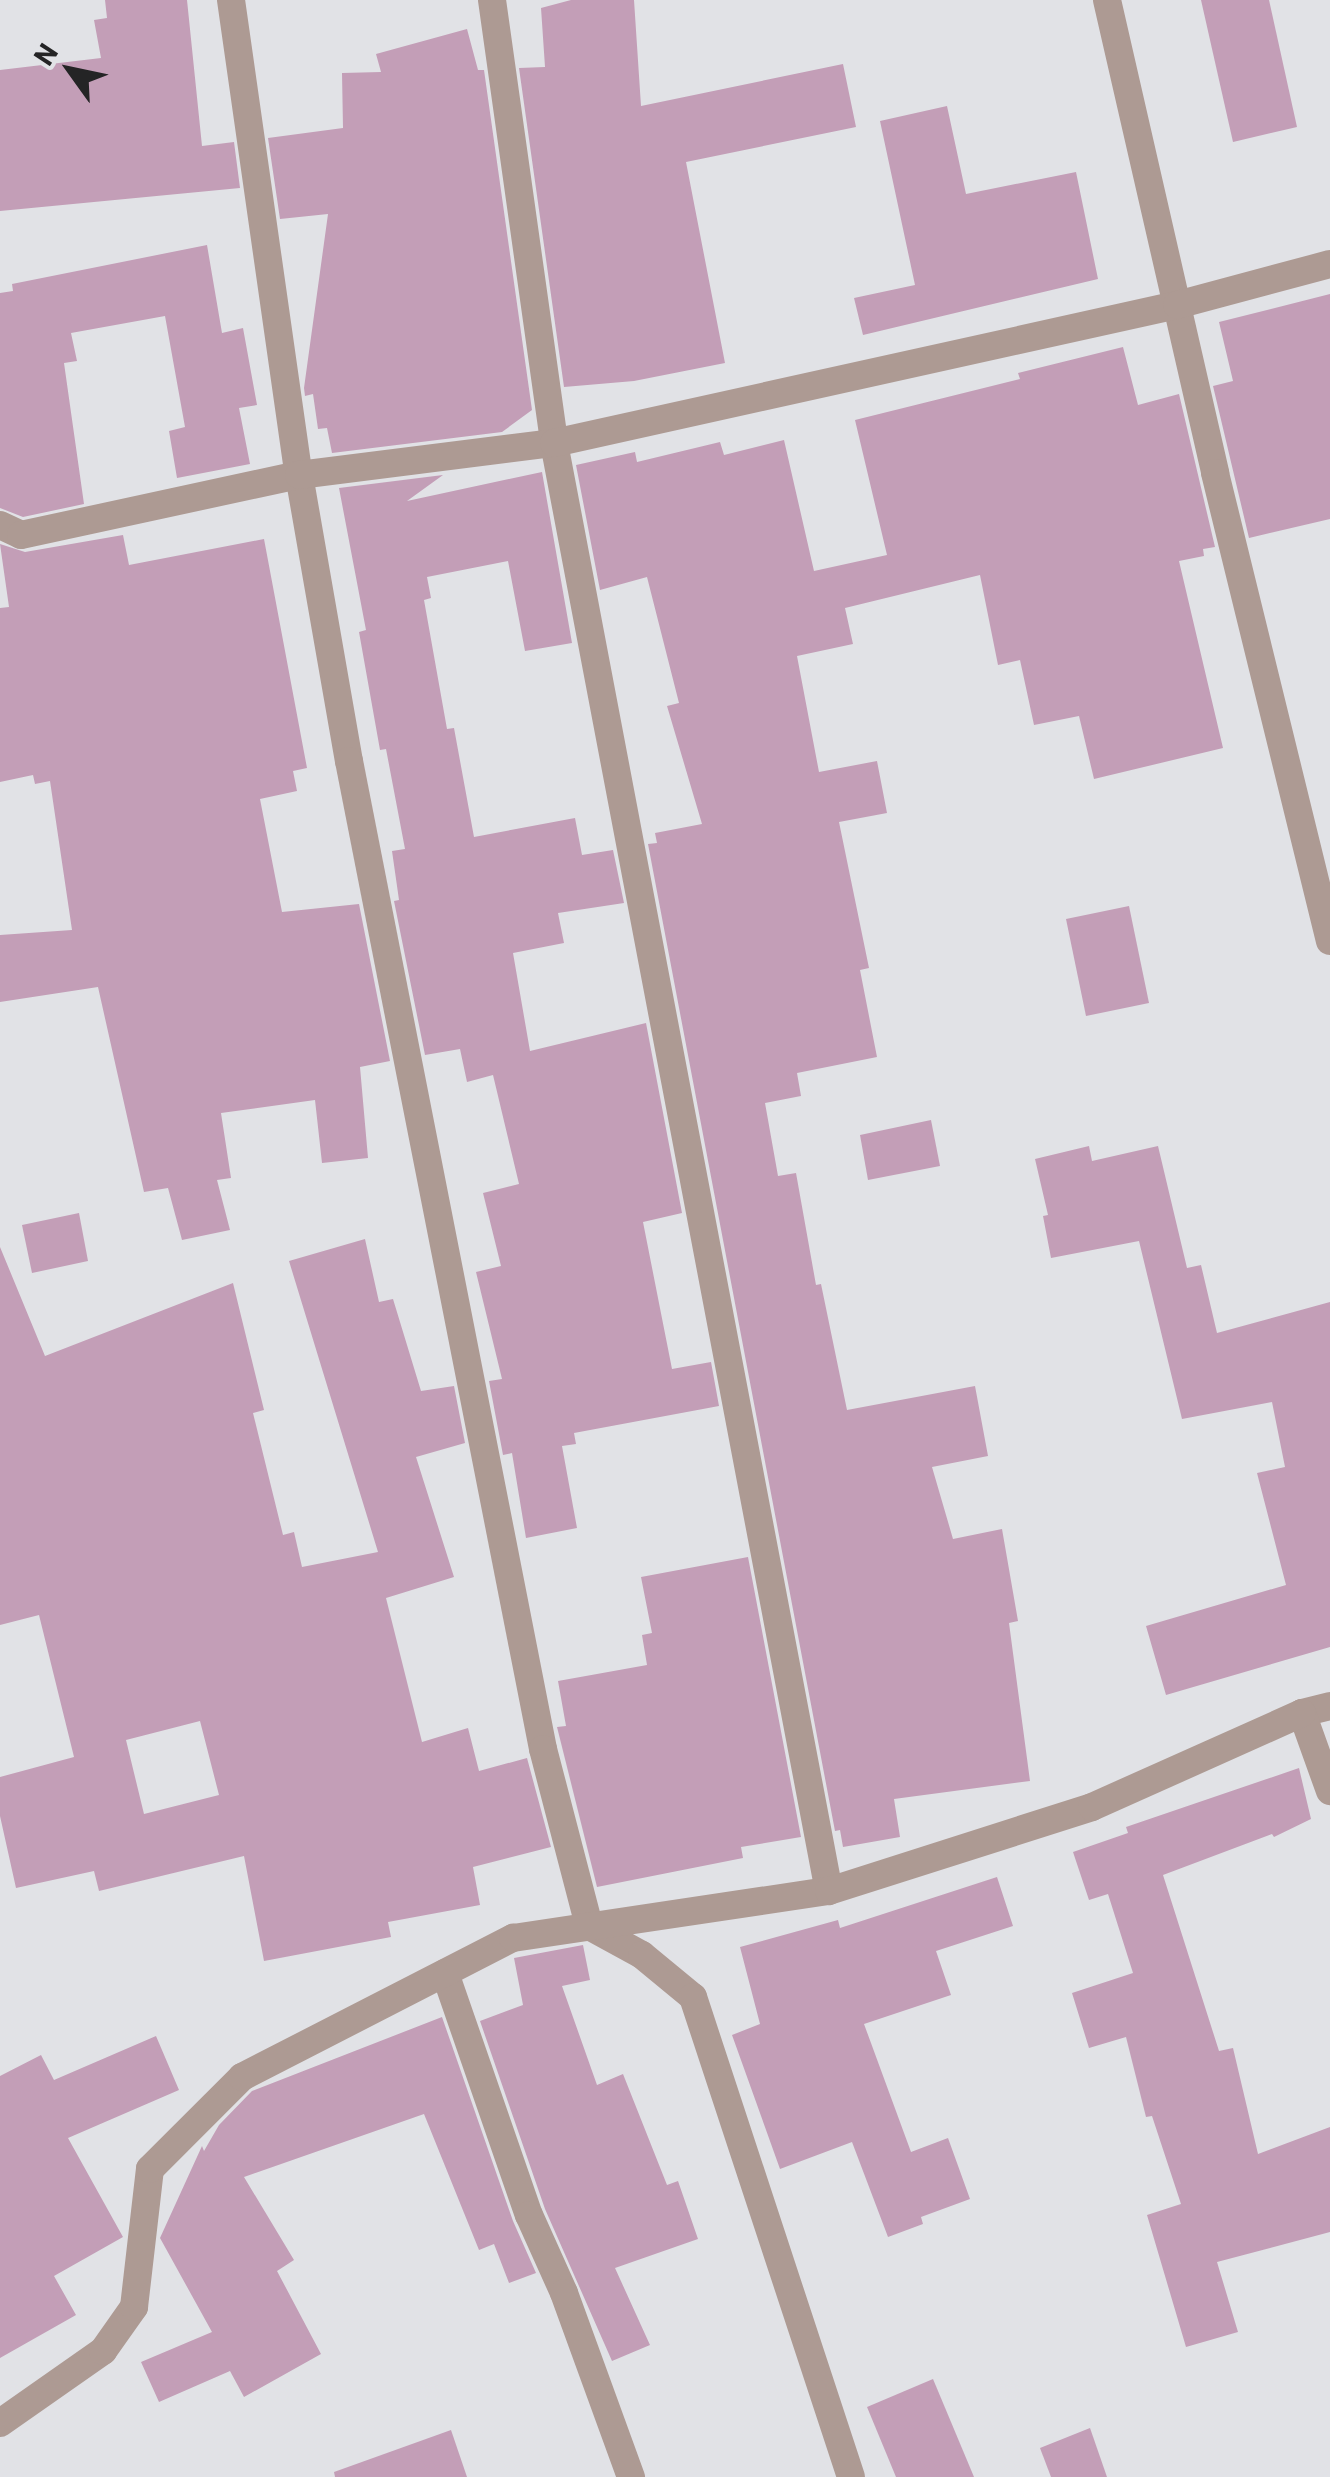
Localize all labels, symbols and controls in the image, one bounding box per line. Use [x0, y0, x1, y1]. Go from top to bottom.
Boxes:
north arrow [20, 20, 120, 120]
text: N [26, 37, 64, 71]

